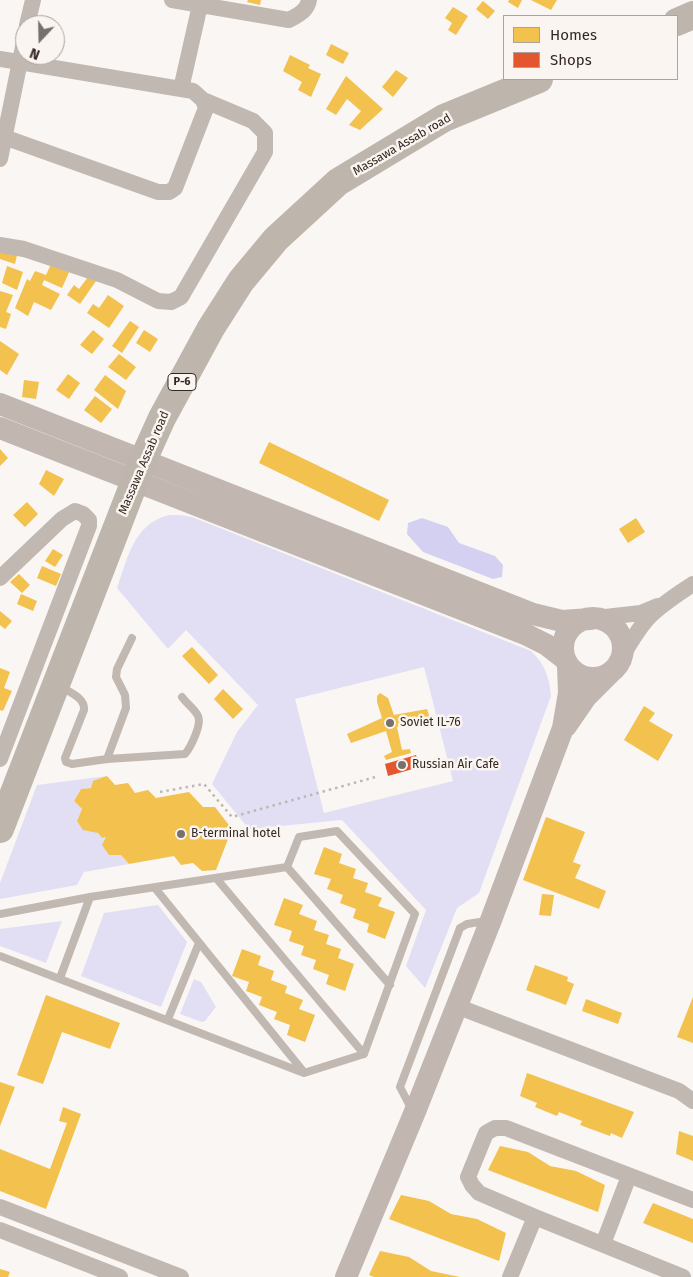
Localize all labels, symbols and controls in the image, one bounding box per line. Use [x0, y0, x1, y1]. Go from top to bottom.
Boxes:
north arrow [15, 15, 65, 65]
legend [503, 15, 678, 80]
text: Homes [550, 26, 597, 44]
text: N [27, 44, 42, 63]
text: Shops [550, 51, 592, 69]
street label: Massawa Assab road [350, 111, 454, 179]
road number: P-6 [168, 374, 196, 391]
street label: Massawa Assab road [116, 409, 172, 517]
place label: Soviet IL-76 [400, 716, 461, 730]
marker: Soviet IL-76 [384, 717, 396, 729]
place label: Russian Air Cafe [412, 758, 499, 772]
marker: Russian Air Cafe [396, 759, 408, 771]
place label: B-terminal hotel [191, 827, 280, 841]
marker: B-terminal hotel [175, 828, 187, 840]

